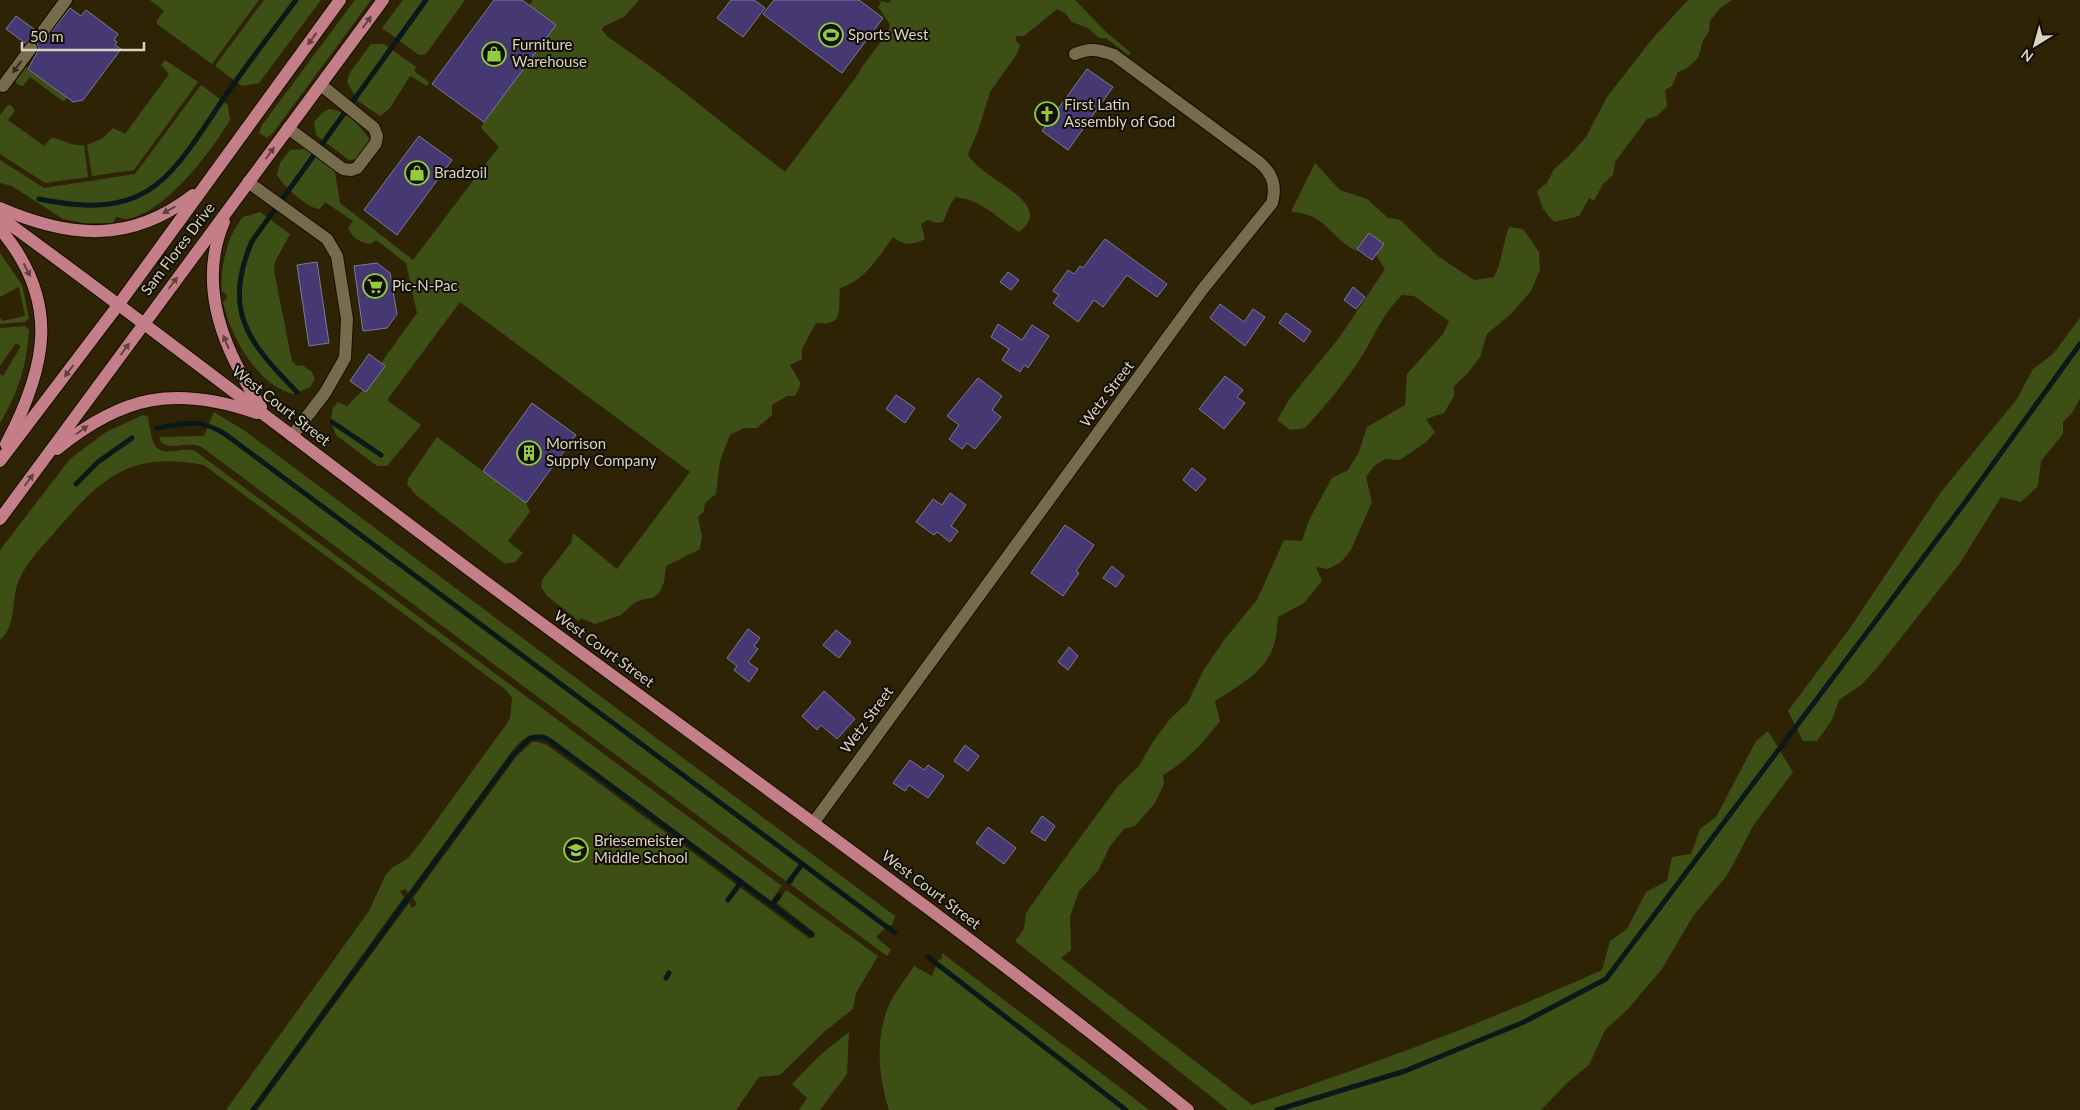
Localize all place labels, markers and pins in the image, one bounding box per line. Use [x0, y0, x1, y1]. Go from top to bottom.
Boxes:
sports icon: Sports West [818, 22, 844, 48]
place label: Sports West [848, 25, 929, 43]
place label: Furniture Warehouse [512, 35, 587, 70]
shop icon: Furniture Warehouse [481, 41, 507, 67]
place label: First Latin Assembly of God [1064, 95, 1175, 130]
church icon: First Latin Assembly of God [1034, 101, 1060, 127]
shop icon: Bradzoil [404, 160, 430, 186]
place label: Bradzoil [434, 163, 487, 181]
supermarket icon: Pic-N-Pac [362, 273, 388, 299]
place label: Pic-N-Pac [392, 276, 458, 294]
place label: Morrison Supply Company [546, 434, 657, 469]
building icon: Morrison Supply Company [516, 440, 542, 466]
place label: Briesemeister Middle School [594, 831, 688, 866]
school or university icon: Briesemeister Middle School [563, 837, 589, 863]

